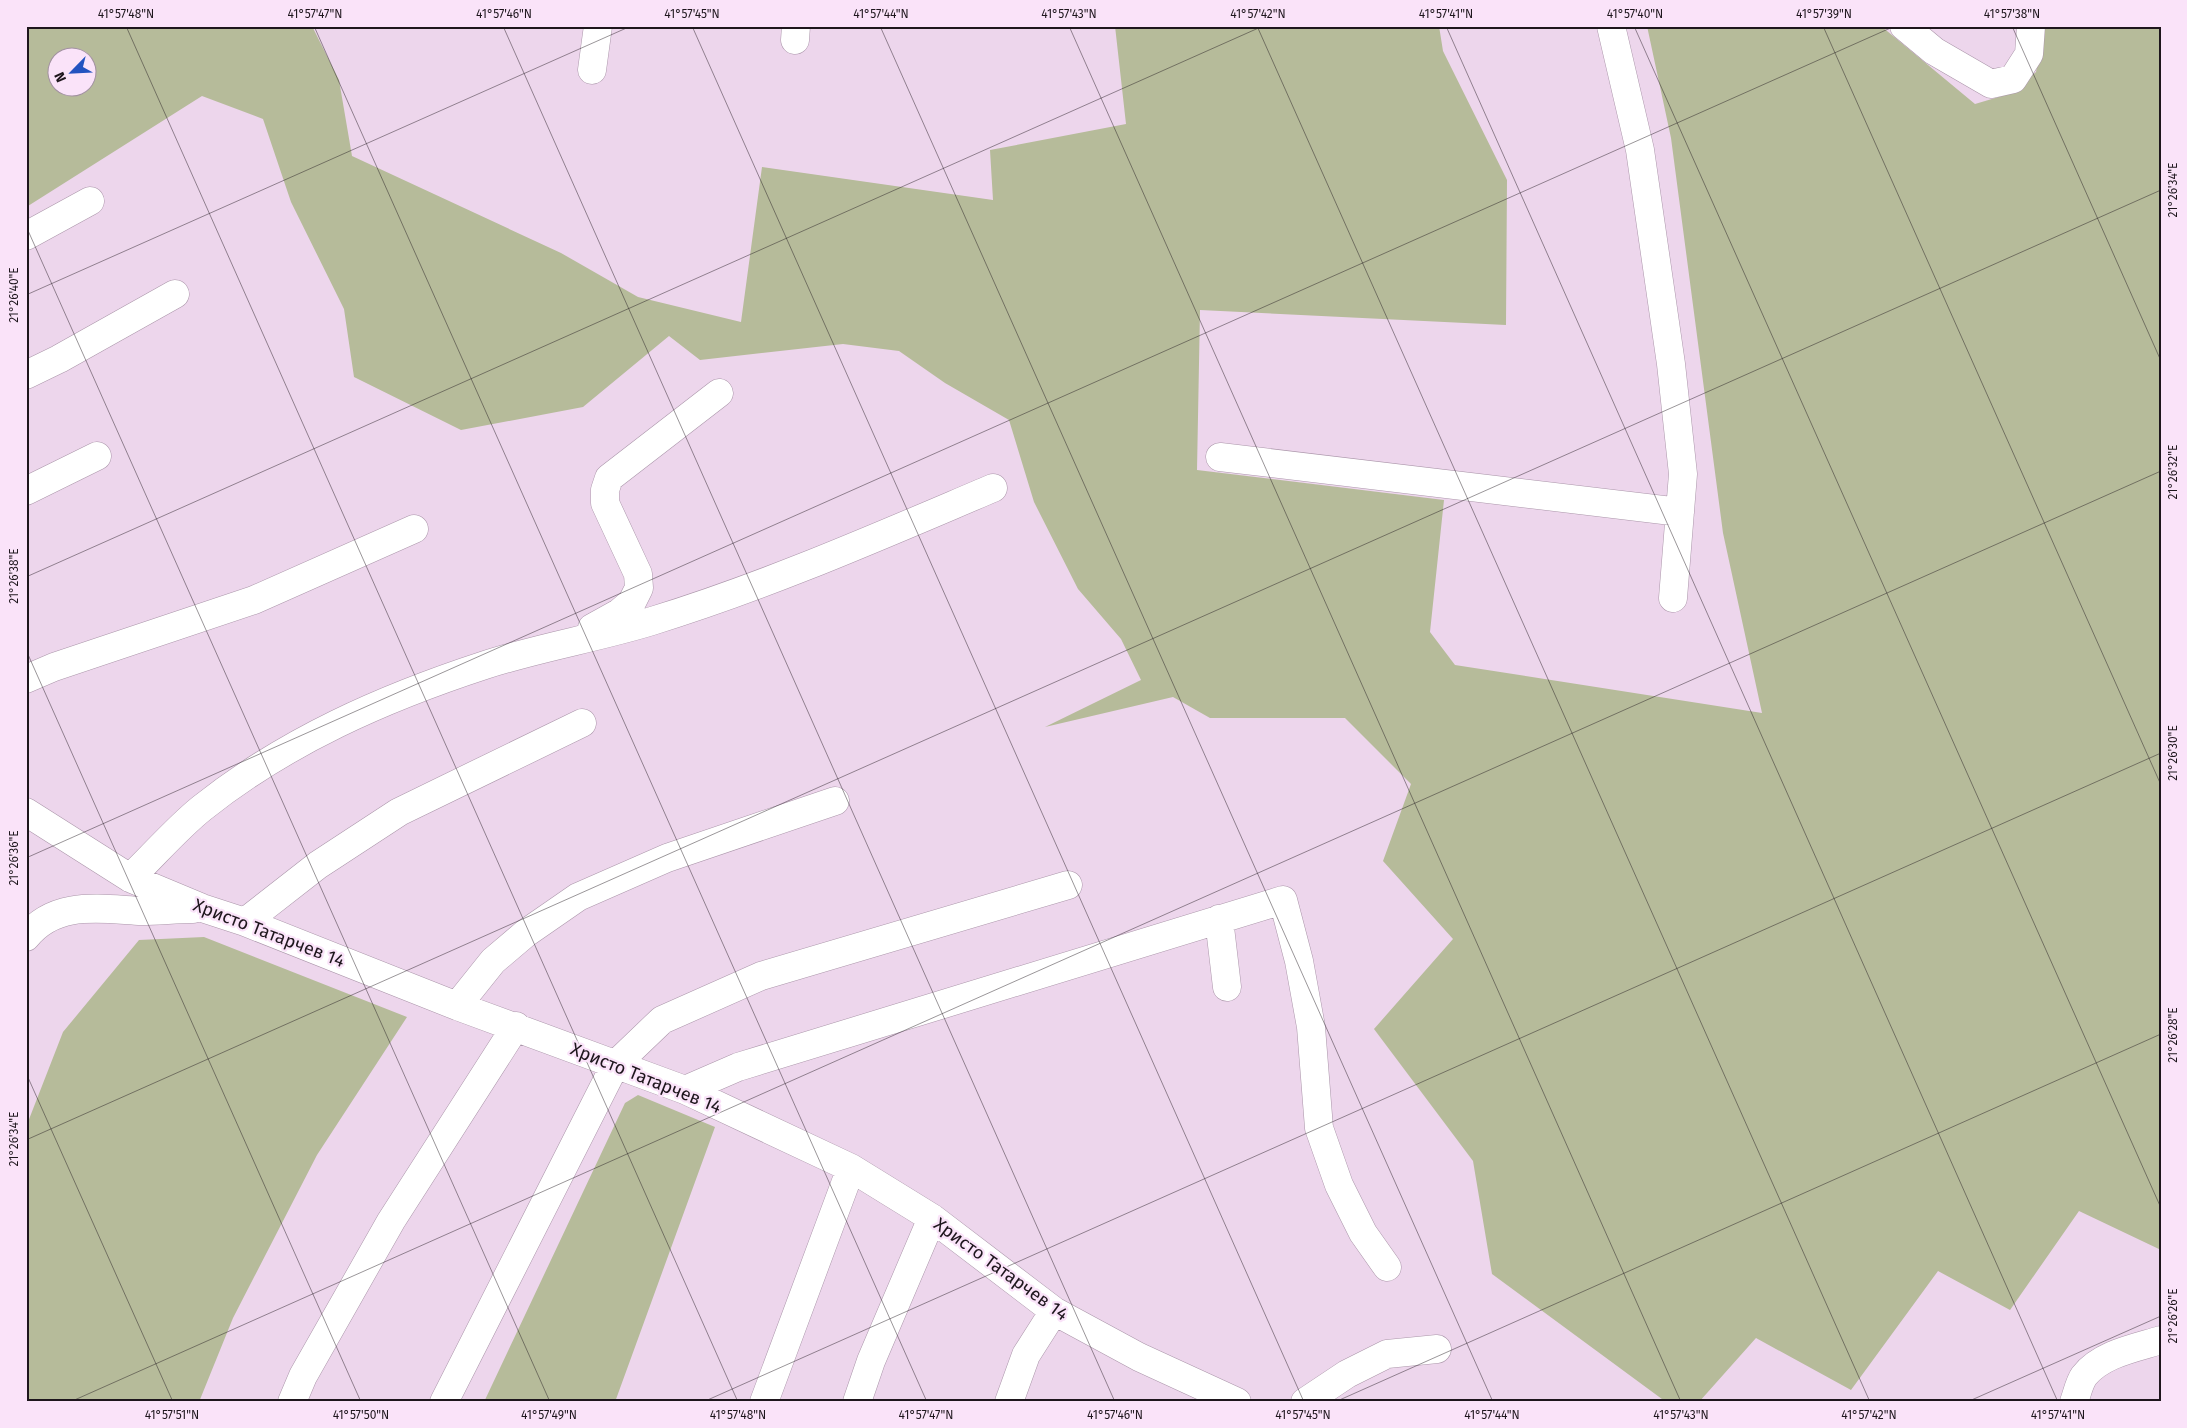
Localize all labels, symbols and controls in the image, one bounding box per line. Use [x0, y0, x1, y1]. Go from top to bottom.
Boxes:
text: 41°57'48"N [98, 7, 154, 21]
text: 41°57'47"N [288, 7, 343, 21]
text: 41°57'46"N [476, 7, 532, 21]
text: 41°57'45"N [664, 7, 720, 21]
text: 41°57'44"N [853, 7, 909, 21]
text: 41°57'43"N [1041, 7, 1097, 21]
text: 41°57'42"N [1230, 7, 1286, 21]
text: 41°57'41"N [1419, 7, 1473, 21]
text: 41°57'40"N [1607, 7, 1663, 21]
text: 41°57'39"N [1796, 7, 1852, 21]
text: 41°57'38"N [1984, 7, 2040, 21]
north arrow [48, 48, 98, 98]
text: N [51, 69, 70, 85]
text: 21°26'34"E [2166, 163, 2180, 217]
text: 21°26'40"E [7, 267, 21, 323]
text: 21°26'32"E [2166, 445, 2180, 499]
text: 21°26'38"E [7, 548, 21, 604]
text: 21°26'30"E [2166, 725, 2180, 781]
text: 21°26'36"E [7, 830, 21, 886]
street label: Христо Татарчев 14 [190, 894, 348, 972]
text: 21°26'28"E [2166, 1007, 2180, 1063]
street label: Христо Татарчев 14 [567, 1038, 725, 1118]
text: 21°26'34"E [7, 1112, 21, 1166]
street label: Христо Татарчев 14 [930, 1213, 1073, 1325]
text: 21°26'26"E [2166, 1288, 2180, 1344]
text: 41°57'51"N [145, 1408, 199, 1422]
text: 41°57'50"N [333, 1408, 389, 1422]
text: 41°57'49"N [521, 1408, 577, 1422]
text: 41°57'48"N [710, 1408, 766, 1422]
text: 41°57'47"N [899, 1408, 954, 1422]
text: 41°57'46"N [1087, 1408, 1143, 1422]
text: 41°57'45"N [1275, 1408, 1331, 1422]
text: 41°57'44"N [1464, 1408, 1520, 1422]
text: 41°57'43"N [1653, 1408, 1709, 1422]
text: 41°57'42"N [1841, 1408, 1897, 1422]
text: 41°57'41"N [2031, 1408, 2085, 1422]

